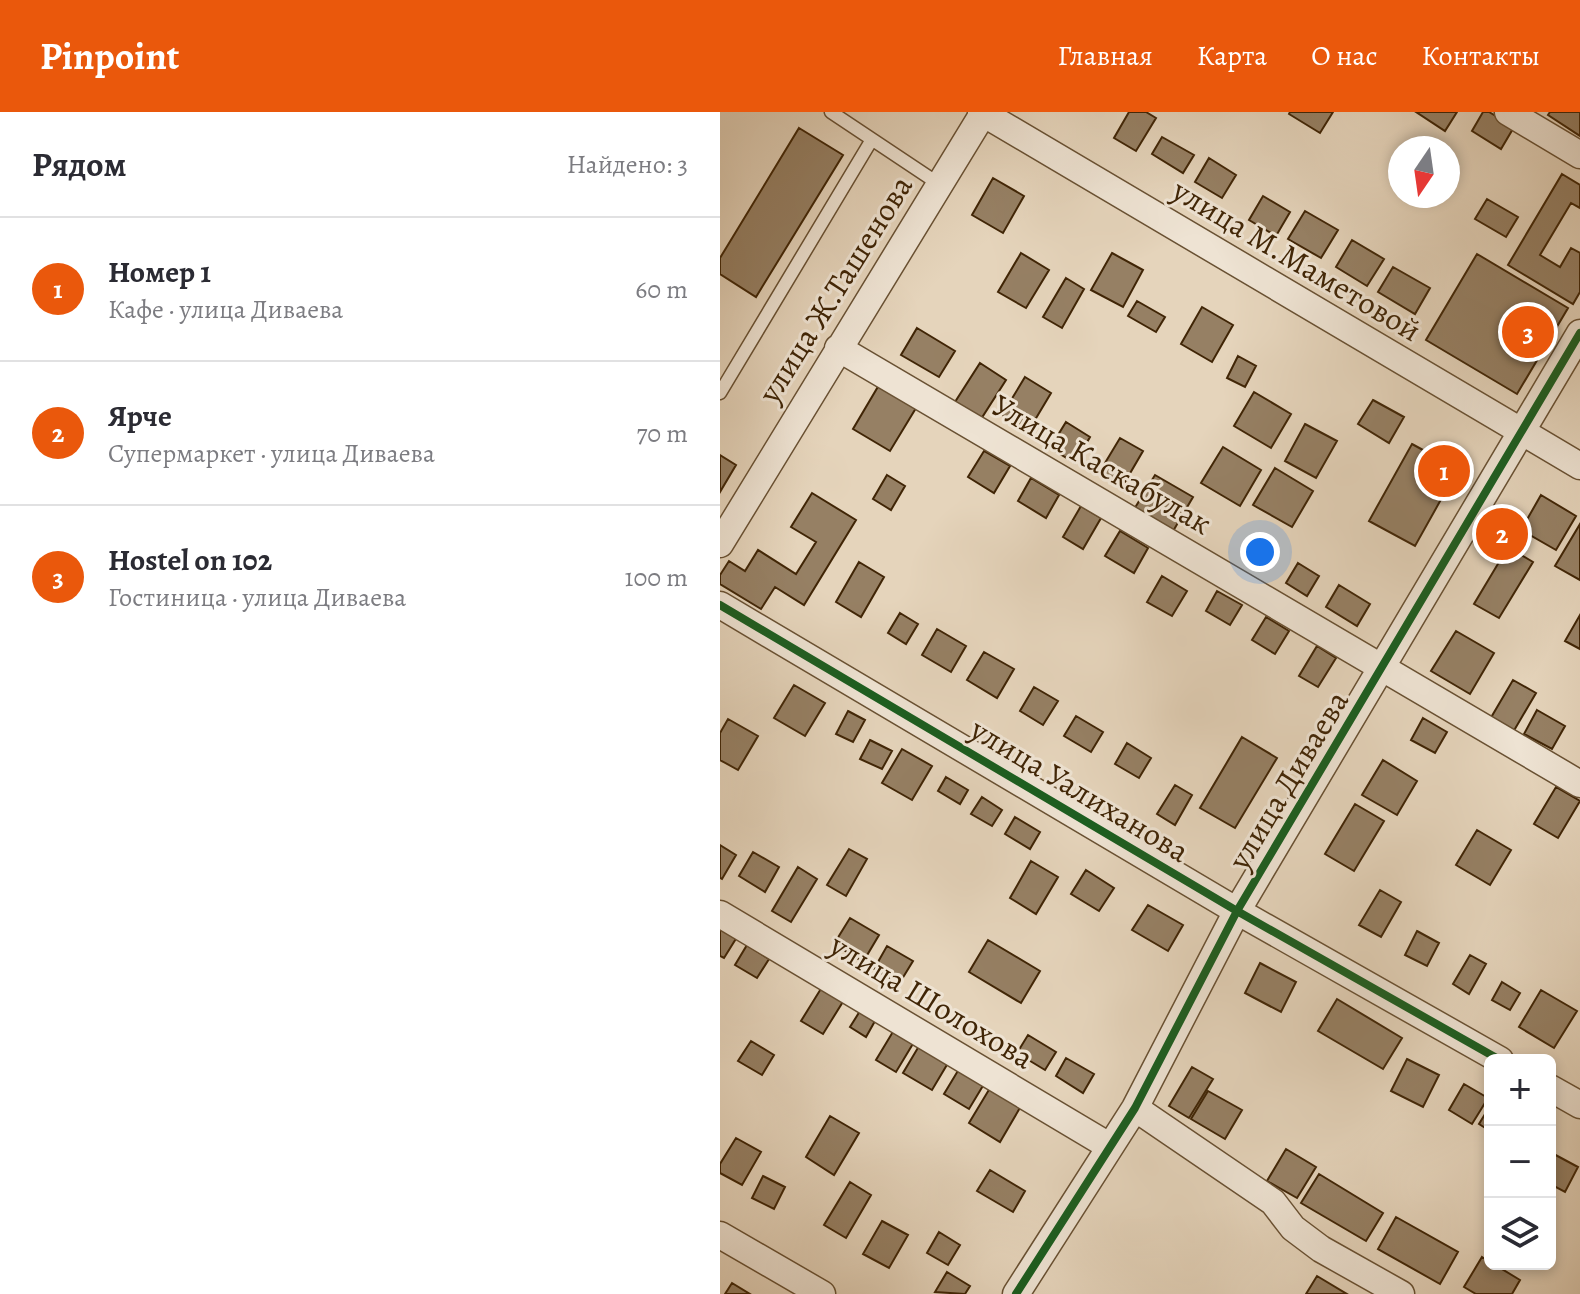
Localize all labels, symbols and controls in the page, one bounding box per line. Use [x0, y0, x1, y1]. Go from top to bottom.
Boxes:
text: Pinpoint [40, 30, 179, 82]
text: Главная [1057, 37, 1153, 75]
text: Карта [1197, 37, 1267, 75]
text: О нас [1311, 37, 1378, 75]
text: Контакты [1422, 37, 1540, 75]
north arrow [1388, 136, 1460, 208]
text: Рядом [32, 141, 126, 188]
text: Найдено: 3 [567, 147, 688, 182]
street label: улица Ж.Ташенова [747, 167, 923, 412]
street label: улица М.Маметовой [1164, 168, 1430, 352]
text: Номер 1 [108, 252, 211, 292]
text: 1 [53, 272, 63, 307]
text: 60 m [635, 272, 688, 307]
text: Кафе · улица Диваева [108, 292, 343, 327]
pin: 3 [1502, 302, 1554, 362]
street label: Улица Каскабулак [984, 383, 1220, 545]
text: Ярче [108, 396, 172, 436]
text: 2 [52, 416, 64, 451]
text: 70 m [636, 416, 688, 451]
text: Супермаркет · улица Диваева [108, 436, 435, 471]
pin: 1 [1418, 441, 1470, 501]
pin: 2 [1476, 504, 1528, 564]
your location [1240, 532, 1280, 572]
text: Hostel on 102 [108, 540, 272, 580]
text: 3 [52, 560, 64, 595]
text: 100 m [625, 560, 688, 595]
text: Гостиница · улица Диваева [108, 580, 406, 615]
street label: улица Диваева [1217, 682, 1359, 879]
street label: улица Уалиханова [962, 707, 1198, 873]
street label: улица Шолохова [821, 922, 1042, 1079]
map controls [1484, 1054, 1556, 1270]
button: + [1484, 1054, 1556, 1126]
button: − [1484, 1126, 1556, 1198]
button: layers [1484, 1198, 1556, 1270]

